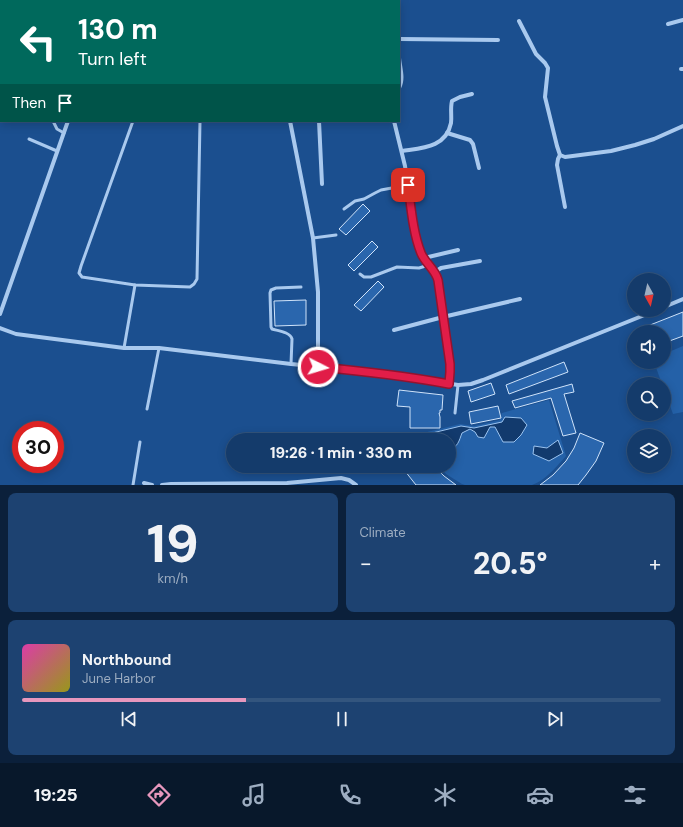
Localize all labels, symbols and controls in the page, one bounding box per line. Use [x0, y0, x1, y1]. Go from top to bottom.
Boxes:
text: 130 m [78, 11, 158, 48]
icon: left [12, 16, 64, 68]
text: Turn left [78, 47, 147, 71]
icon: arrive [54, 92, 76, 114]
text: Then [12, 93, 46, 113]
pin [391, 168, 425, 202]
icon: arrive [397, 174, 419, 196]
north arrow [627, 273, 671, 317]
map controls [627, 273, 671, 473]
button: sound [627, 325, 671, 369]
position arrow [297, 346, 339, 388]
button: search [627, 377, 671, 421]
speed limit sign: 30 [12, 421, 64, 473]
button: layers [627, 429, 671, 473]
text: 19:26 · 1 min · 330 m [270, 443, 412, 463]
text: 19 [147, 510, 199, 578]
text: Climate [360, 524, 406, 541]
text: 20.5° [473, 544, 548, 583]
text: − [360, 549, 372, 578]
text: + [649, 549, 661, 578]
text: km/h [157, 570, 188, 587]
text: Northbound [82, 650, 171, 670]
text: June Harbor [82, 670, 156, 687]
icon: previous [118, 708, 140, 730]
icon: pause [331, 708, 353, 730]
icon: next [544, 708, 566, 730]
icon: directions [145, 781, 173, 809]
icon: music [240, 781, 268, 809]
icon: phone [336, 781, 364, 809]
icon: climate [431, 781, 459, 809]
icon: car [526, 781, 554, 809]
icon: filters [621, 781, 649, 809]
text: 19:25 [34, 783, 78, 807]

